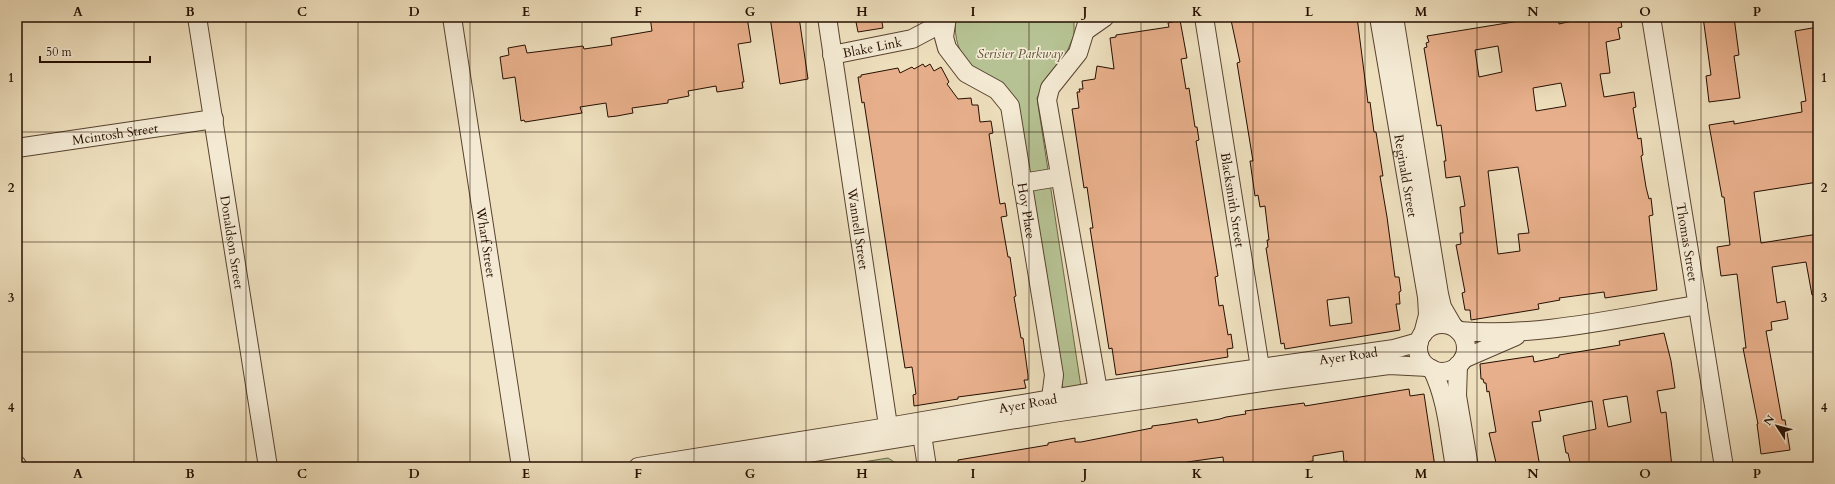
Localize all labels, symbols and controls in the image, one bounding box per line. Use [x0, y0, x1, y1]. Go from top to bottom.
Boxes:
text: A [73, 3, 83, 21]
text: B [185, 3, 195, 21]
text: C [297, 3, 307, 21]
text: D [408, 3, 420, 21]
text: E [522, 3, 530, 21]
text: F [634, 3, 642, 21]
text: G [745, 3, 756, 21]
text: H [856, 3, 868, 21]
text: I [970, 3, 976, 21]
text: J [1081, 3, 1088, 21]
text: K [1192, 3, 1203, 21]
text: L [1305, 3, 1314, 21]
text: M [1415, 3, 1428, 21]
text: N [1527, 3, 1539, 21]
text: O [1639, 3, 1651, 21]
text: P [1753, 3, 1761, 21]
street label: Blake Link [841, 33, 904, 63]
scale bar [40, 38, 150, 64]
text: 50 m [46, 44, 73, 60]
park label: Serisier Parkway [977, 45, 1064, 63]
text: 1 [8, 69, 14, 87]
text: 1 [1821, 69, 1827, 87]
street label: Mcintosh Street [71, 119, 159, 150]
street label: Reginald Street [1389, 133, 1421, 219]
street label: Blacksmith Street [1216, 151, 1249, 249]
text: 2 [8, 179, 15, 197]
text: 2 [1821, 179, 1828, 197]
street label: Hoy Place [1013, 181, 1040, 240]
street label: Wannell Street [842, 186, 873, 271]
street label: Donaldson Street [215, 194, 248, 290]
street label: Thomas Street [1671, 202, 1702, 283]
street label: Wharf Street [471, 205, 500, 279]
text: 3 [8, 289, 15, 307]
text: 3 [1821, 289, 1828, 307]
street label: Ayer Road [1318, 343, 1379, 370]
street label: Ayer Road [997, 390, 1059, 418]
text: 4 [8, 399, 15, 417]
text: 4 [1821, 399, 1828, 417]
north arrow [1757, 406, 1797, 446]
text: N [1760, 412, 1778, 429]
text: A [73, 465, 83, 483]
text: B [185, 465, 195, 483]
text: C [297, 465, 307, 483]
text: D [408, 465, 420, 483]
text: E [522, 465, 530, 483]
text: F [634, 465, 642, 483]
text: G [745, 465, 756, 483]
text: H [856, 465, 868, 483]
text: I [970, 465, 976, 483]
text: J [1081, 465, 1088, 483]
text: K [1192, 465, 1203, 483]
text: L [1305, 465, 1314, 483]
text: M [1415, 465, 1428, 483]
text: N [1527, 465, 1539, 483]
text: O [1639, 465, 1651, 483]
text: P [1753, 465, 1761, 483]

